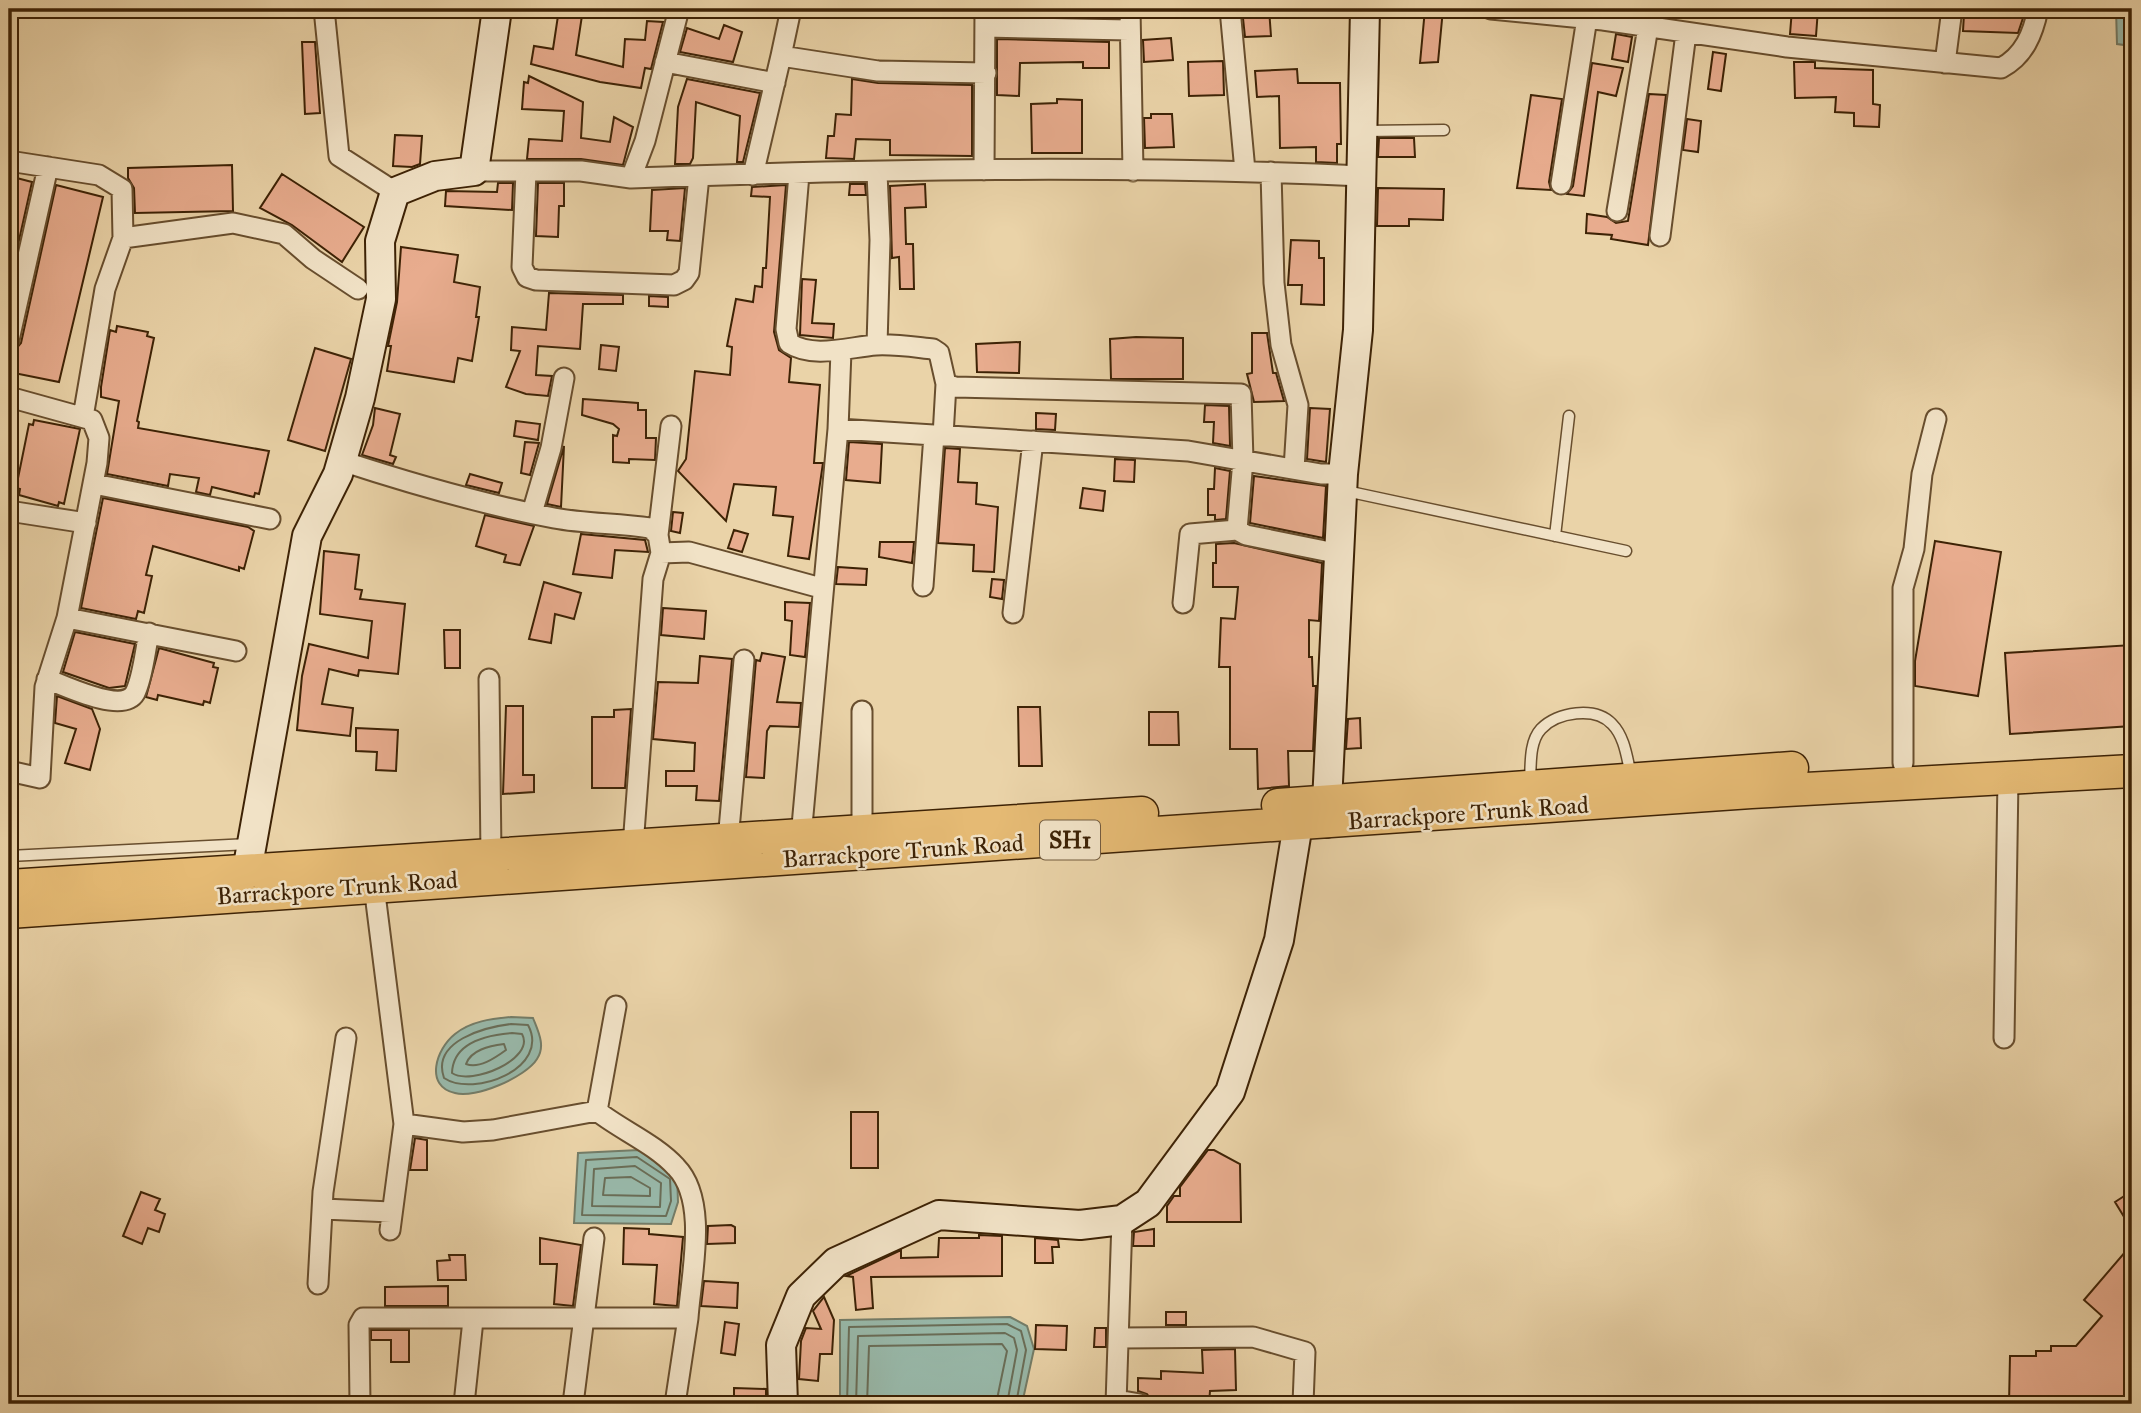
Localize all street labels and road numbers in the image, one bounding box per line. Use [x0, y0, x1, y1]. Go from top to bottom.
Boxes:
street label: Barrackpore Trunk Road [1346, 790, 1590, 836]
road number: SH1 [1040, 820, 1100, 860]
street label: Barrackpore Trunk Road [781, 828, 1025, 874]
street label: Barrackpore Trunk Road [215, 865, 459, 911]

